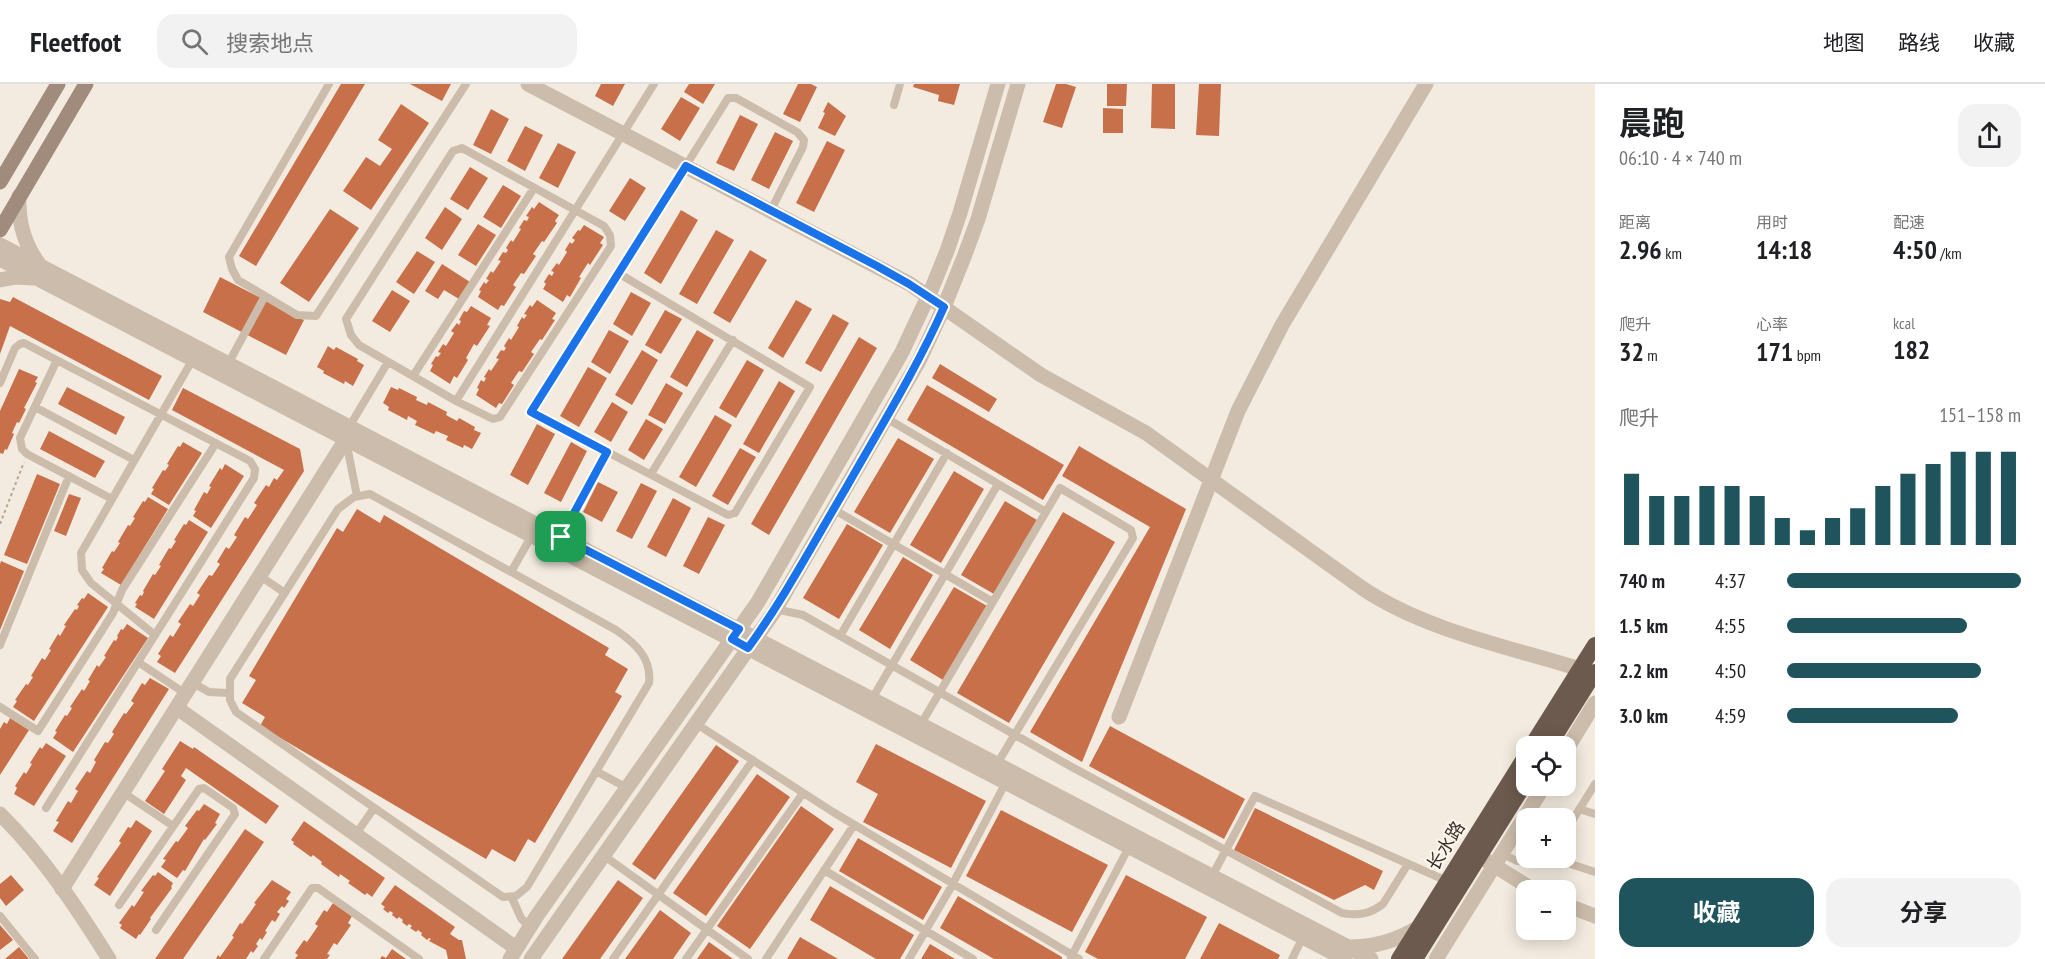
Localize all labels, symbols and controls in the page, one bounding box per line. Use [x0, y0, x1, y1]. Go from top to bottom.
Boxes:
search box [157, 14, 577, 68]
text: Fleetfoot [30, 23, 121, 60]
icon: search [178, 25, 211, 58]
text: 搜索地点 [226, 29, 314, 57]
text: 地图 [1823, 29, 1865, 56]
text: 路线 [1898, 29, 1940, 56]
text: 收藏 [1973, 29, 2015, 56]
text: 晨跑 [1619, 101, 1685, 144]
button: share [1958, 104, 2021, 167]
text: 06:10 · 4 × 740 m [1619, 145, 1742, 171]
text: 距离 [1619, 212, 1651, 232]
text: 用时 [1756, 212, 1788, 232]
text: 配速 [1893, 212, 1925, 232]
text: 2.96 [1619, 233, 1662, 266]
text: 14:18 [1756, 233, 1812, 266]
text: 4:50 [1893, 233, 1937, 266]
text: km [1662, 243, 1682, 263]
text: /km [1937, 243, 1962, 263]
text: kcal [1893, 313, 1915, 333]
text: 爬升 [1619, 314, 1651, 334]
text: 心率 [1756, 314, 1788, 334]
text: 182 [1893, 333, 1930, 366]
text: 32 [1619, 335, 1644, 368]
text: 171 [1756, 335, 1793, 368]
text: m [1644, 345, 1658, 365]
text: bpm [1793, 345, 1821, 365]
text: 151–158 m [1939, 402, 2021, 428]
text: 爬升 [1619, 405, 1659, 431]
pin [535, 511, 586, 562]
icon: arrive [544, 520, 577, 553]
text: 740 m [1619, 568, 1665, 594]
text: 4:37 [1715, 568, 1746, 594]
text: 1.5 km [1619, 613, 1668, 639]
text: 4:55 [1715, 613, 1746, 639]
text: 2.2 km [1619, 658, 1668, 684]
text: 4:50 [1715, 658, 1746, 684]
text: 3.0 km [1619, 703, 1668, 729]
text: 4:59 [1715, 703, 1746, 729]
map controls [1516, 736, 1576, 940]
button: locate [1516, 736, 1576, 796]
button: + [1516, 808, 1576, 868]
street label: 长水路 [1422, 817, 1470, 875]
button: 收藏 [1619, 878, 1814, 947]
button: 分享 [1826, 878, 2021, 947]
button: − [1516, 880, 1576, 940]

